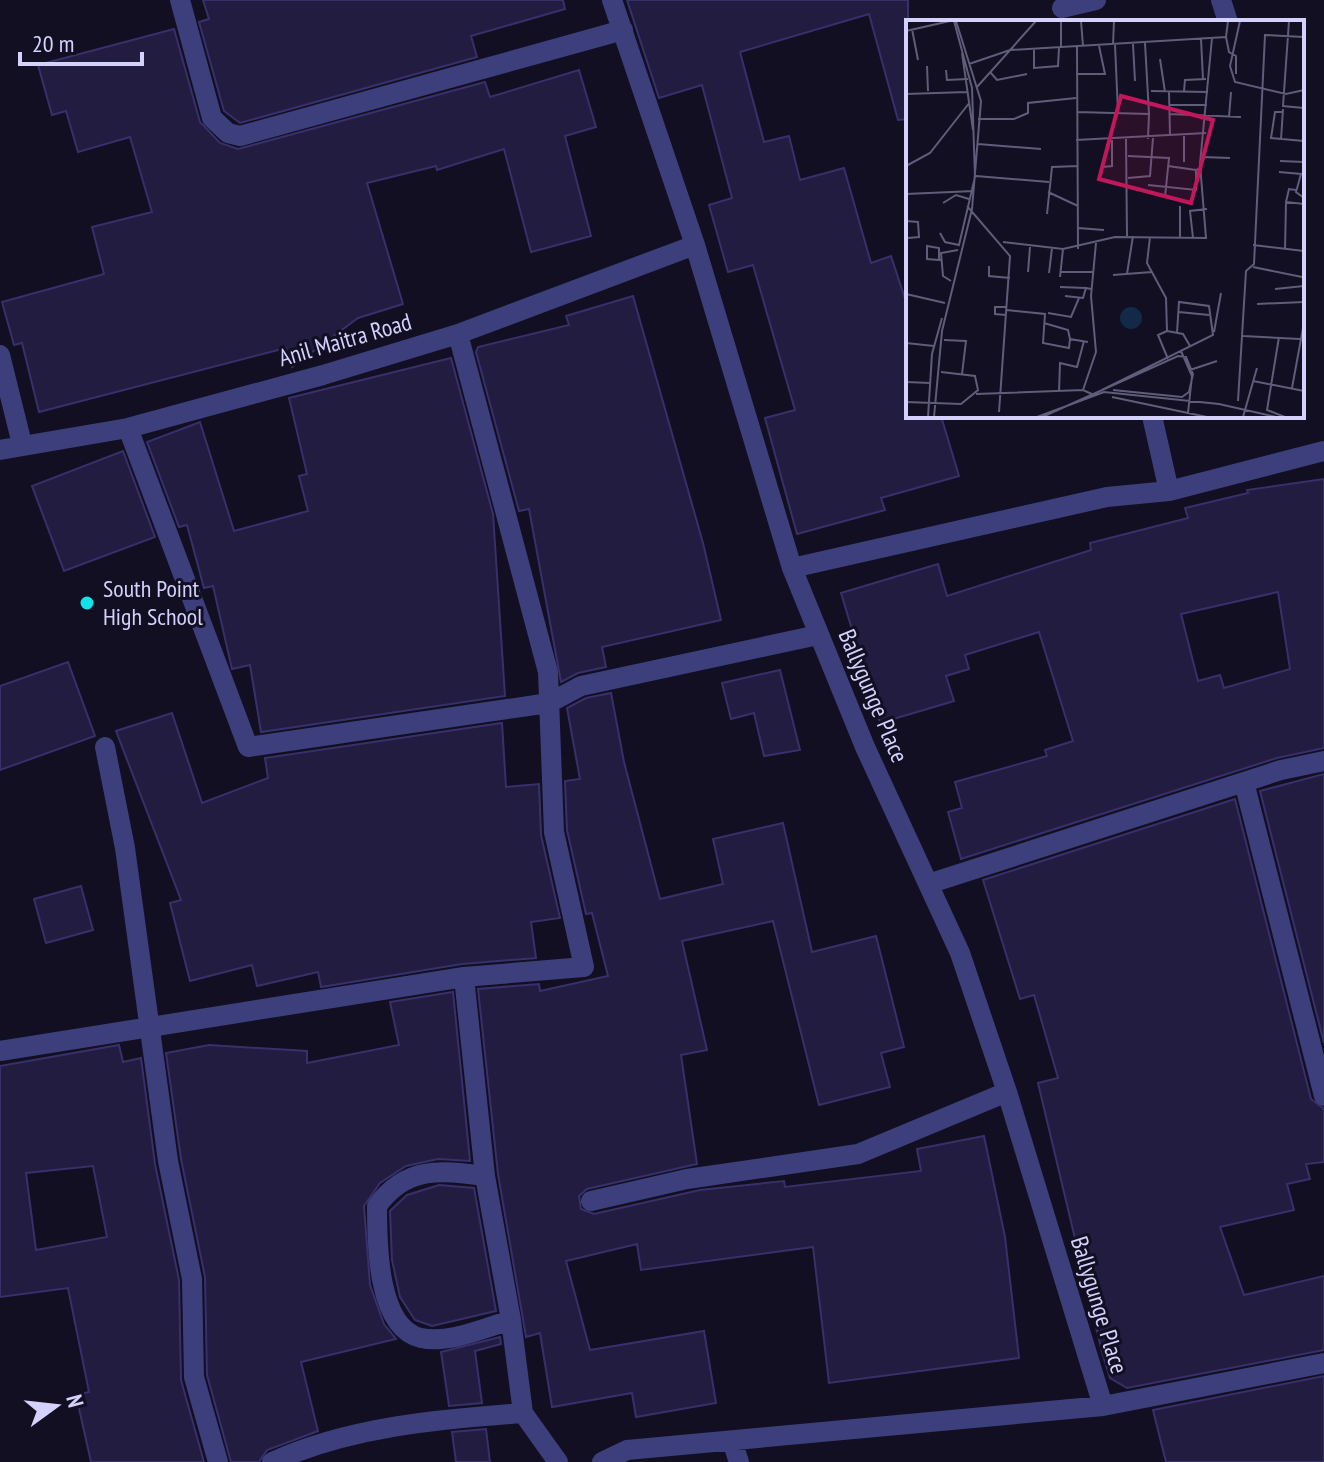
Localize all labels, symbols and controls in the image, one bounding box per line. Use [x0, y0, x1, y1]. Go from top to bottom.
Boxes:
scale bar [20, 16, 142, 66]
inset map [906, 20, 1304, 418]
text: 20 m [32, 28, 74, 59]
street label: Anil Maitra Road [275, 306, 415, 373]
place label: South Point High School [103, 573, 203, 632]
marker: South Point High School [78, 594, 96, 612]
street label: Ballygunge Place [831, 624, 915, 767]
street label: Ballygunge Place [1064, 1232, 1135, 1377]
north arrow [16, 1366, 96, 1446]
text: N [60, 1391, 90, 1410]

